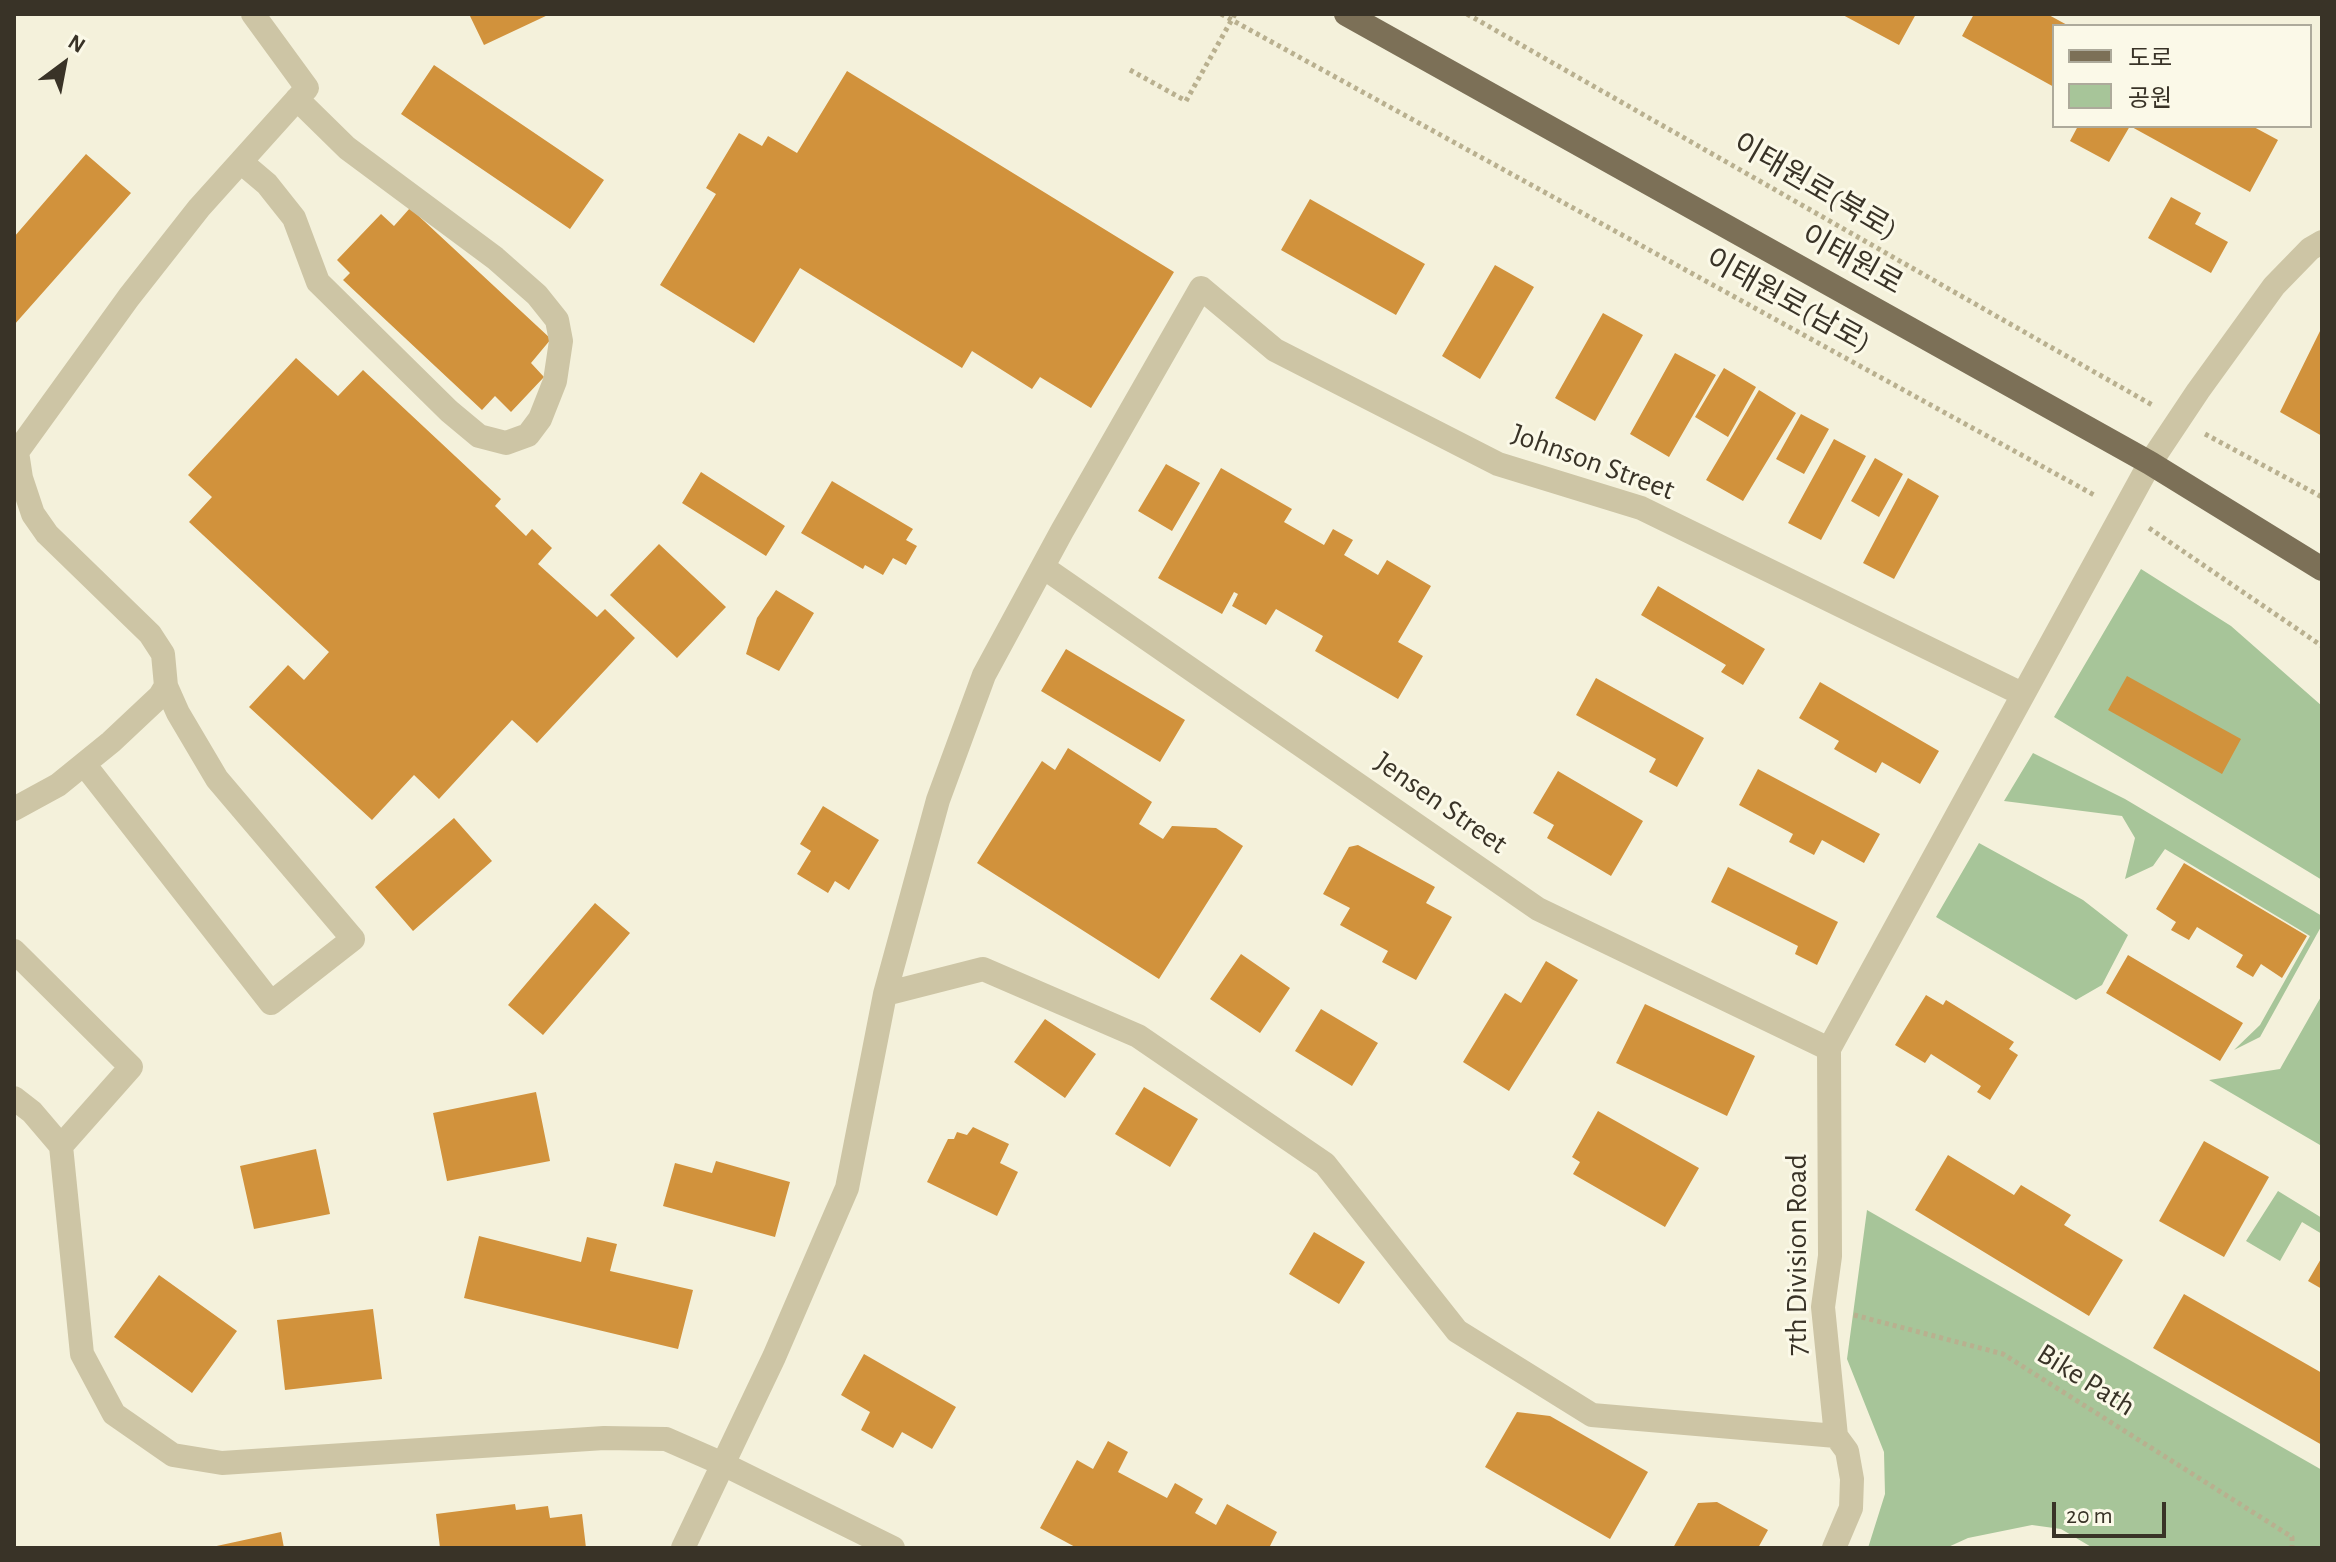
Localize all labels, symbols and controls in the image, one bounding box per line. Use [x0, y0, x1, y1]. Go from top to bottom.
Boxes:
north arrow [24, 24, 104, 104]
legend [2052, 24, 2312, 128]
text: N [64, 30, 89, 57]
text: 도로 [2128, 47, 2172, 71]
text: 공원 [2128, 87, 2172, 111]
street label: 이태원로(북로) [1727, 126, 1903, 248]
street label: 이태원로 [1795, 217, 1909, 303]
street label: 이태원로(남로) [1699, 241, 1877, 361]
street label: Johnson Street [1507, 416, 1679, 508]
street label: Jensen Street [1368, 744, 1514, 862]
street label: 7th Division Road [1779, 1154, 1815, 1356]
street label: Bike Path [2030, 1336, 2142, 1424]
scale bar [2056, 1486, 2170, 1536]
text: 20 m [2066, 1504, 2113, 1528]

